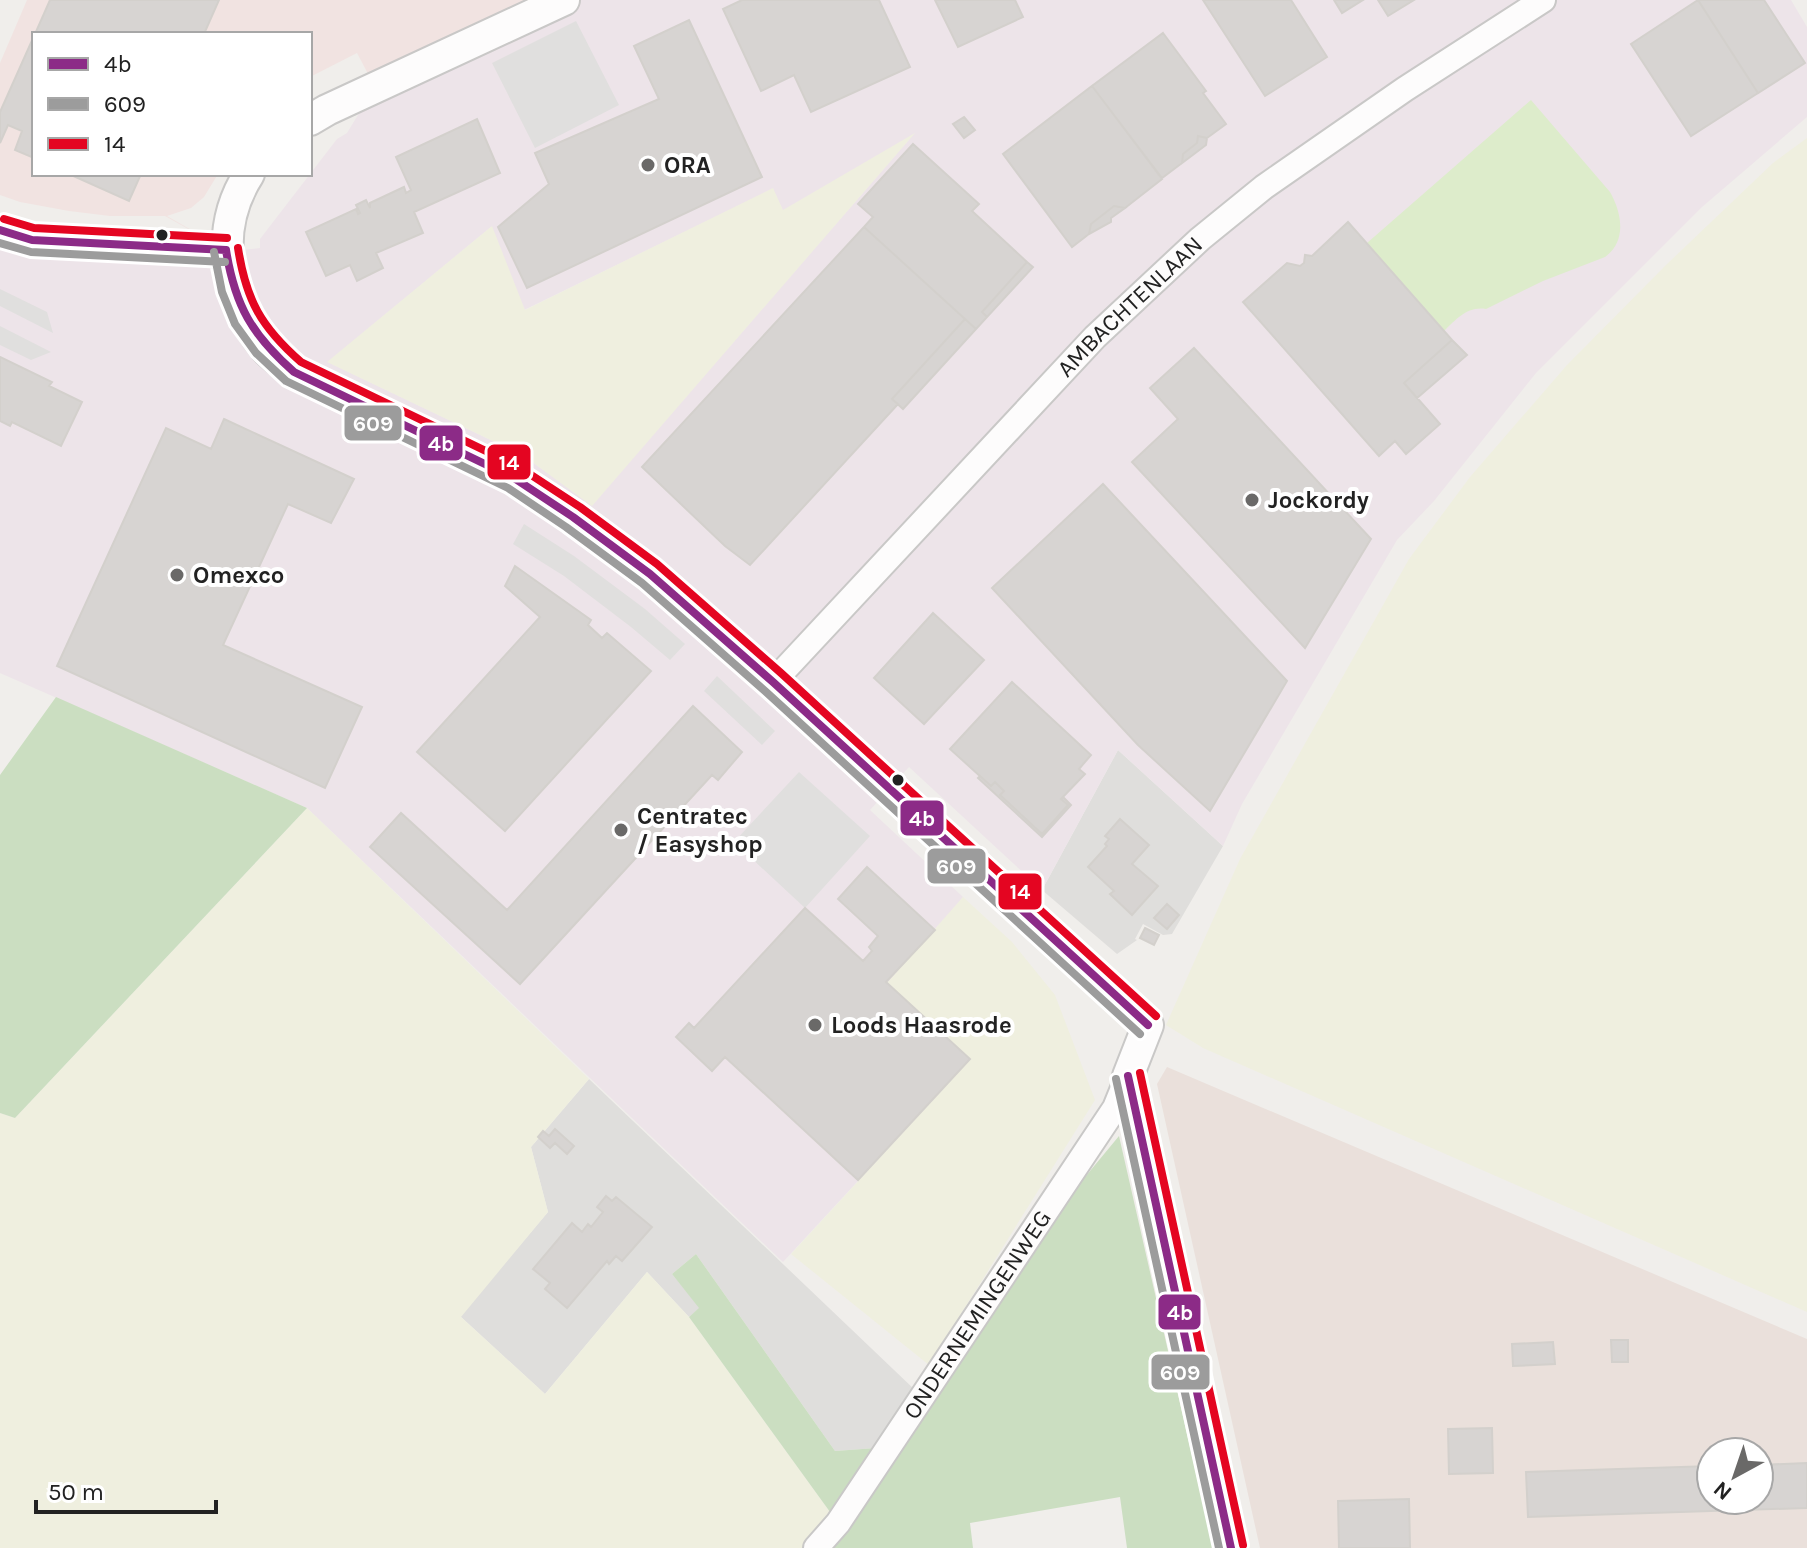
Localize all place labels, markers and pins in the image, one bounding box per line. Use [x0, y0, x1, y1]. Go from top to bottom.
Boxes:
place label: ORA [664, 151, 711, 179]
marker: ORA [639, 156, 657, 174]
unlabelled marker [154, 227, 170, 243]
place label: Jockordy [1268, 486, 1369, 514]
marker: Jockordy [1243, 491, 1261, 509]
place label: Omexco [193, 561, 284, 589]
marker: Omexco [168, 566, 186, 584]
unlabelled marker [890, 772, 906, 788]
place label: Centratec / Easyshop [637, 802, 763, 858]
marker: Centratec / Easyshop [612, 821, 630, 839]
place label: Loods Haasrode [831, 1011, 1012, 1039]
marker: Loods Haasrode [806, 1016, 824, 1034]

